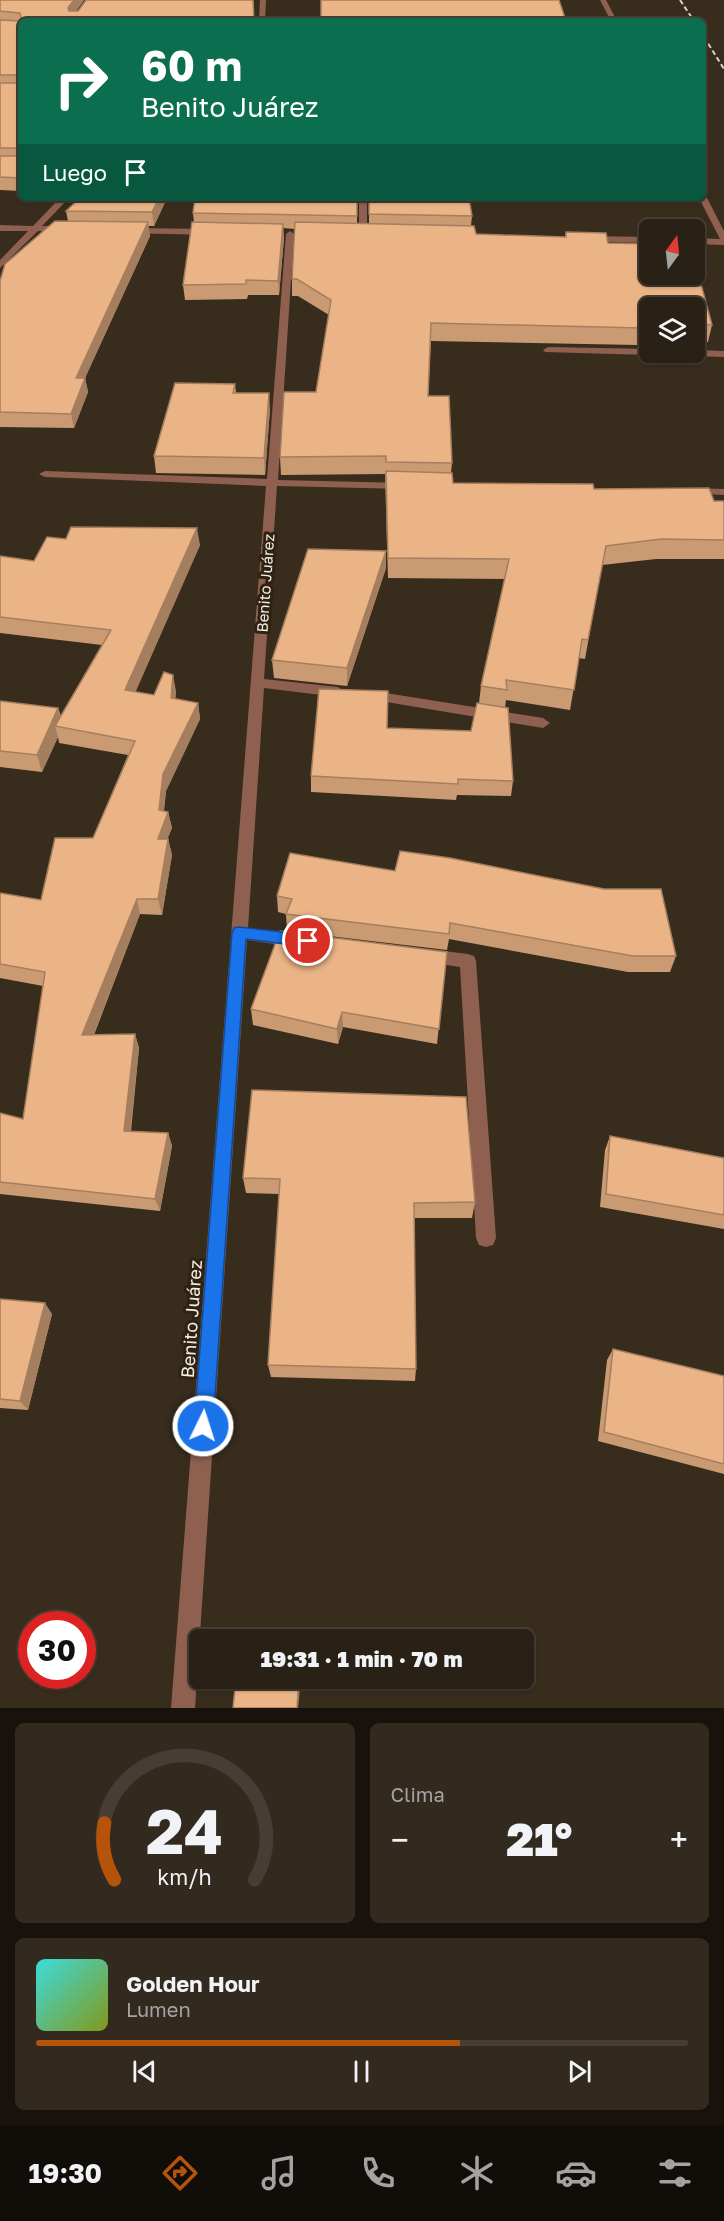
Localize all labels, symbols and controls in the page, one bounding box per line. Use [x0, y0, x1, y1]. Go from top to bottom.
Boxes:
text: 60 m [141, 40, 242, 90]
icon: right [42, 42, 120, 120]
text: Benito Juárez [141, 91, 319, 123]
icon: arrive [119, 156, 152, 189]
text: Luego [42, 159, 107, 186]
north arrow [639, 219, 705, 285]
map controls [639, 219, 705, 363]
button: layers [639, 297, 705, 363]
street label: Benito Juárez [253, 533, 277, 633]
pin [282, 915, 333, 966]
icon: arrive [291, 924, 324, 957]
street label: Benito Juárez [176, 1259, 206, 1379]
position arrow [171, 1394, 235, 1458]
speed limit sign: 30 [18, 1611, 96, 1689]
text: 19:31 · 1 min · 70 m [260, 1645, 463, 1672]
text: Clima [391, 1782, 445, 1806]
text: 24 [146, 1793, 223, 1868]
text: 21° [506, 1812, 572, 1866]
text: − [391, 1820, 409, 1859]
text: + [670, 1820, 688, 1859]
text: km/h [157, 1864, 212, 1890]
text: Golden Hour [126, 1970, 260, 1997]
text: Lumen [126, 1997, 191, 2021]
icon: previous [128, 2055, 161, 2088]
icon: pause [345, 2055, 378, 2088]
icon: next [563, 2055, 596, 2088]
icon: directions [159, 2152, 201, 2194]
icon: music [258, 2152, 300, 2194]
icon: phone [357, 2152, 399, 2194]
icon: climate [456, 2152, 498, 2194]
icon: car [555, 2152, 597, 2194]
icon: filters [654, 2152, 696, 2194]
text: 19:30 [28, 2157, 102, 2189]

